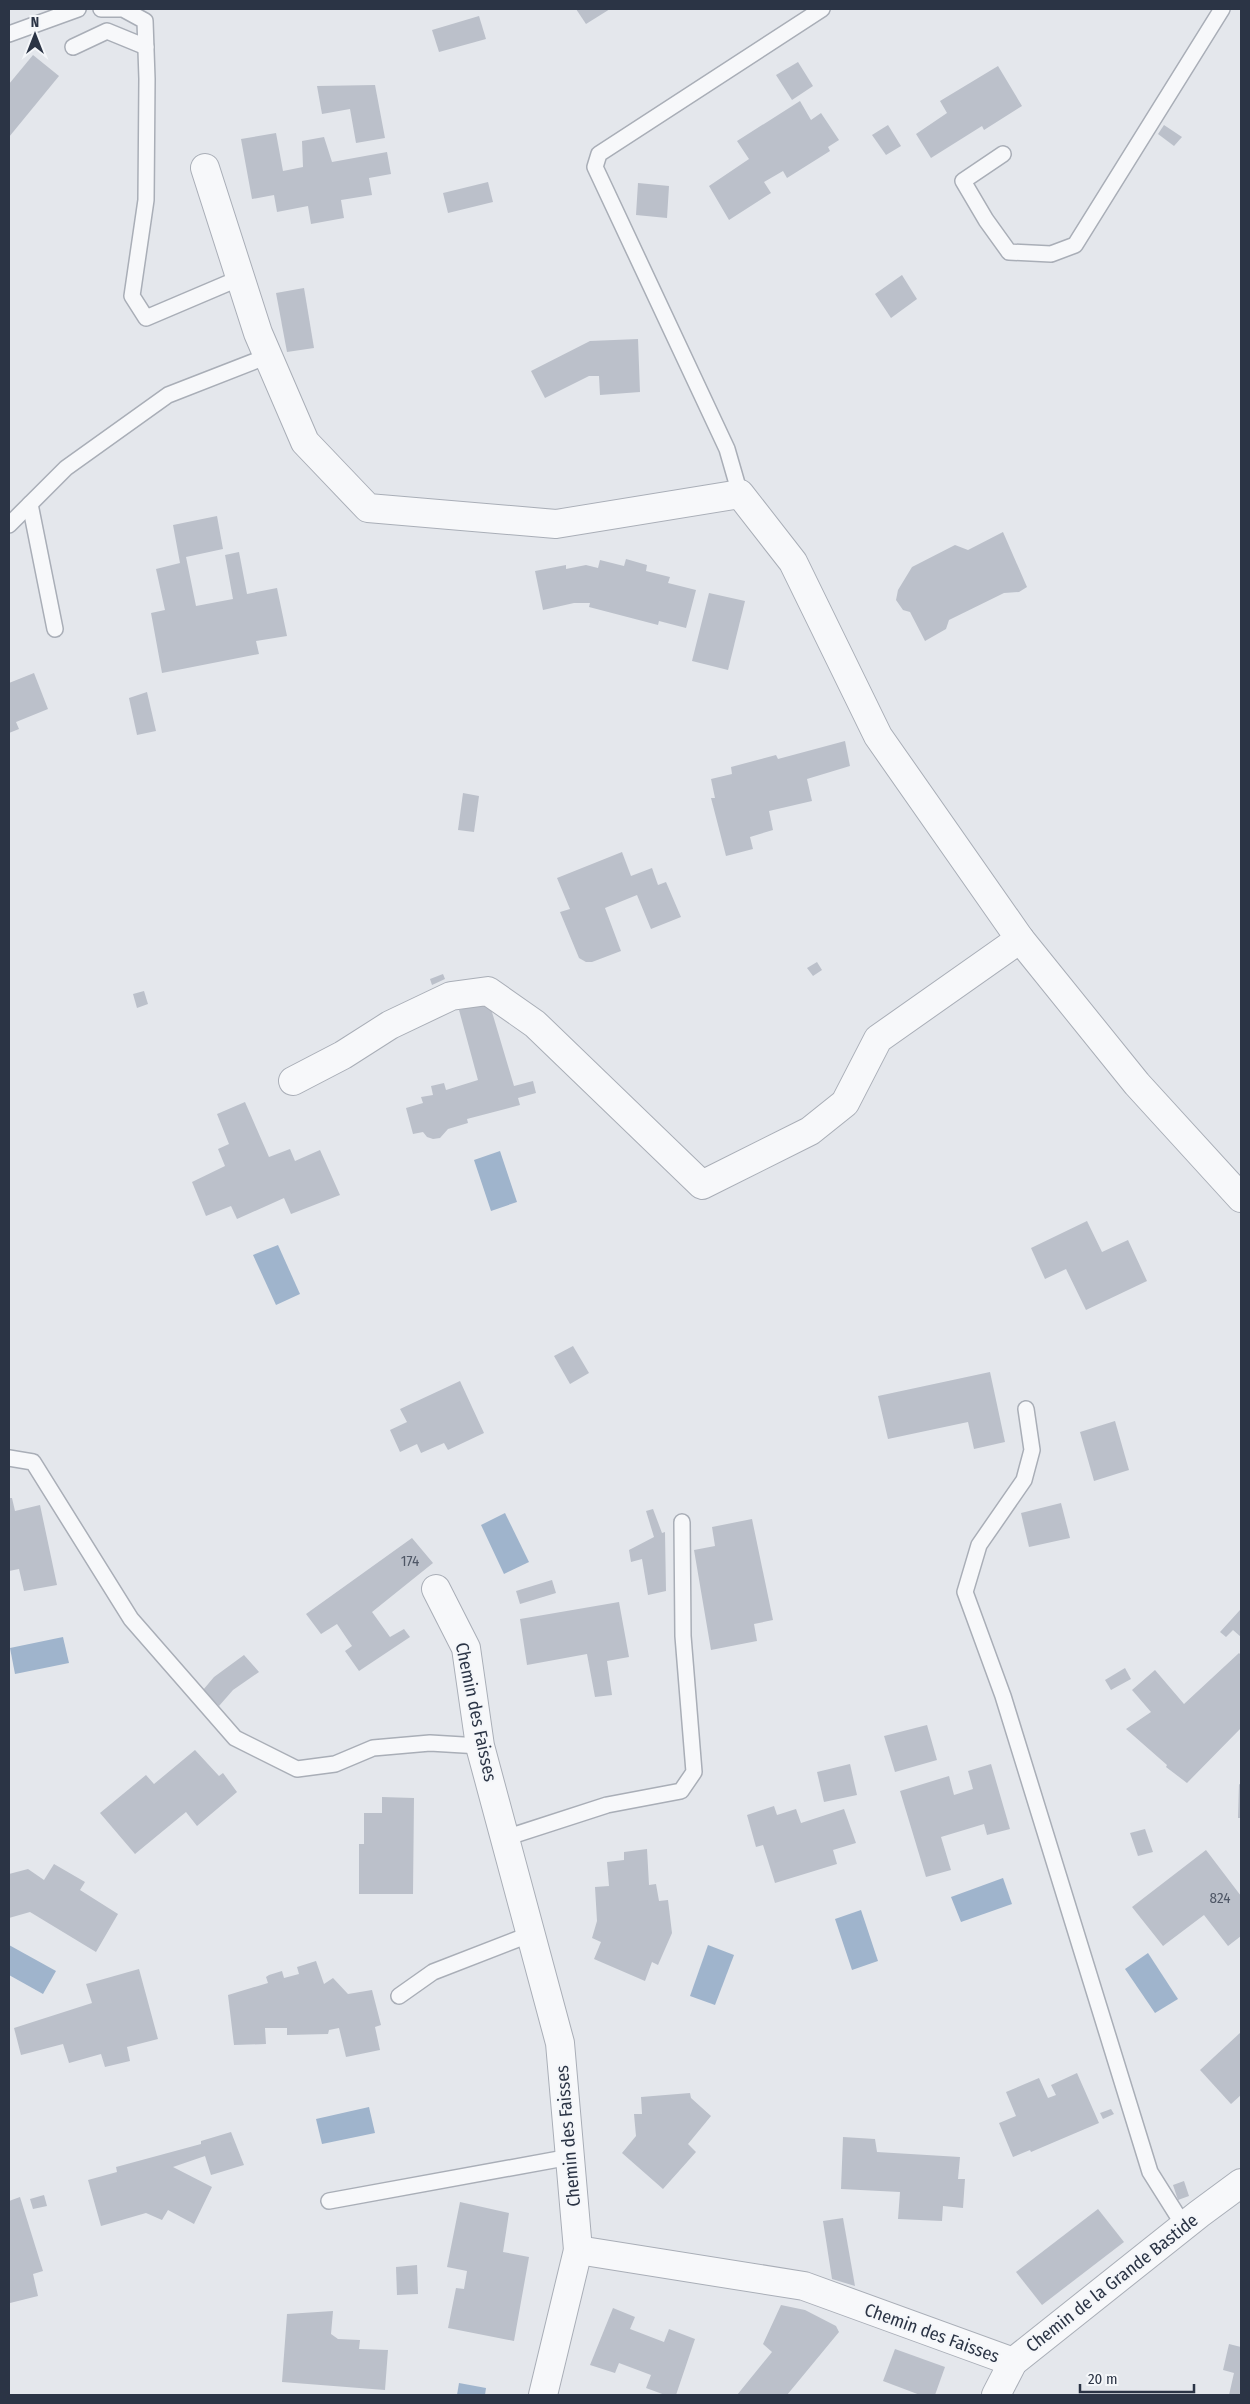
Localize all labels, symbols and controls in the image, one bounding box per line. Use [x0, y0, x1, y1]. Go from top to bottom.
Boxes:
north arrow [10, 10, 60, 60]
text: N [31, 14, 39, 31]
house number: 174 [401, 1552, 419, 1570]
street label: Chemin des Faisses [450, 1640, 502, 1784]
house number: 824 [1210, 1889, 1230, 1907]
street label: Chemin des Faisses [551, 2064, 585, 2208]
street label: Chemin de la Grande Bastide [1022, 2209, 1202, 2357]
street label: Chemin des Faisses [862, 2298, 1003, 2368]
scale bar [1080, 2362, 1194, 2394]
text: 20 m [1088, 2370, 1118, 2388]

